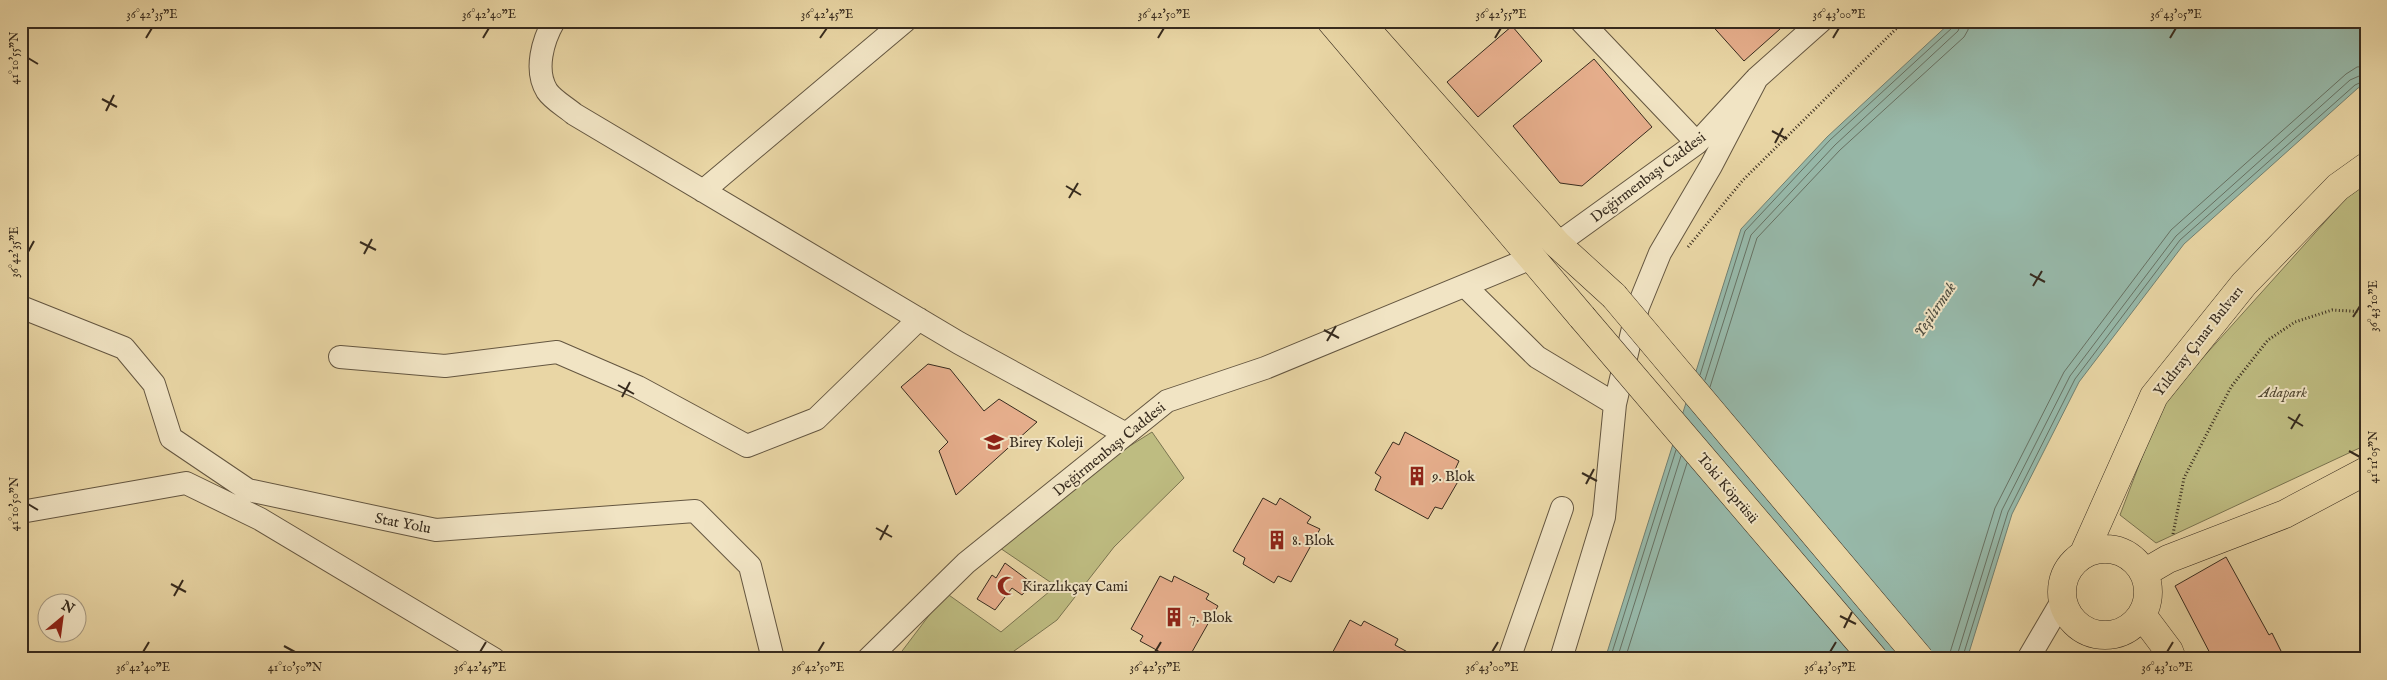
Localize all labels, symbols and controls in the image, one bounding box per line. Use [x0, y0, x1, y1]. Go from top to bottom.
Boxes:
text: 36°42'35"E [126, 7, 178, 22]
text: 36°42'40"E [462, 7, 516, 22]
text: 36°42'45"E [801, 7, 853, 22]
text: 36°42'50"E [1138, 7, 1190, 22]
text: 36°42'55"E [1475, 7, 1527, 22]
text: 36°43'00"E [1812, 7, 1866, 22]
text: 36°43'05"E [2150, 7, 2202, 22]
text: 41°10'55"N [7, 31, 22, 84]
street label: Değirmenbaşı Caddesi [1587, 128, 1710, 227]
text: 36°42'35"E [7, 226, 22, 278]
water label: Yeşilırmak [1910, 278, 1962, 341]
text: 36°43'10"E [2366, 280, 2381, 332]
street label: Yıldıray Çınar Bulvarı [2149, 282, 2247, 400]
park label: Adapark [2257, 383, 2307, 402]
street label: Değirmenbaşı Caddesi [1049, 398, 1169, 501]
text: 41°11'05"N [2366, 430, 2381, 484]
school or university icon: Birey Koleji [983, 431, 1005, 453]
place label: Birey Koleji [1009, 433, 1083, 452]
street label: Toki Köprüsü [1693, 449, 1763, 528]
building icon: 9. Blok [1406, 465, 1428, 487]
place label: 9. Blok [1431, 467, 1476, 486]
text: 41°10'50"N [7, 476, 22, 531]
street label: Stat Yolu [373, 509, 433, 538]
building icon: 8. Blok [1266, 529, 1288, 551]
place label: 8. Blok [1292, 531, 1335, 550]
mosque icon: Kirazlıkçay Cami [996, 575, 1018, 597]
place label: Kirazlıkçay Cami [1022, 577, 1128, 596]
north arrow [38, 592, 88, 642]
text: N [57, 596, 77, 618]
building icon: 7. Blok [1163, 606, 1185, 628]
place label: 7. Blok [1189, 608, 1233, 627]
text: 36°42'40"E [116, 660, 170, 675]
text: 41°10'50"N [268, 660, 323, 675]
text: 36°42'45"E [454, 660, 506, 675]
text: 36°42'50"E [792, 660, 844, 675]
text: 36°42'55"E [1129, 660, 1181, 675]
text: 36°43'00"E [1465, 660, 1519, 675]
text: 36°43'05"E [1804, 660, 1856, 675]
text: 36°43'10"E [2141, 660, 2193, 675]

